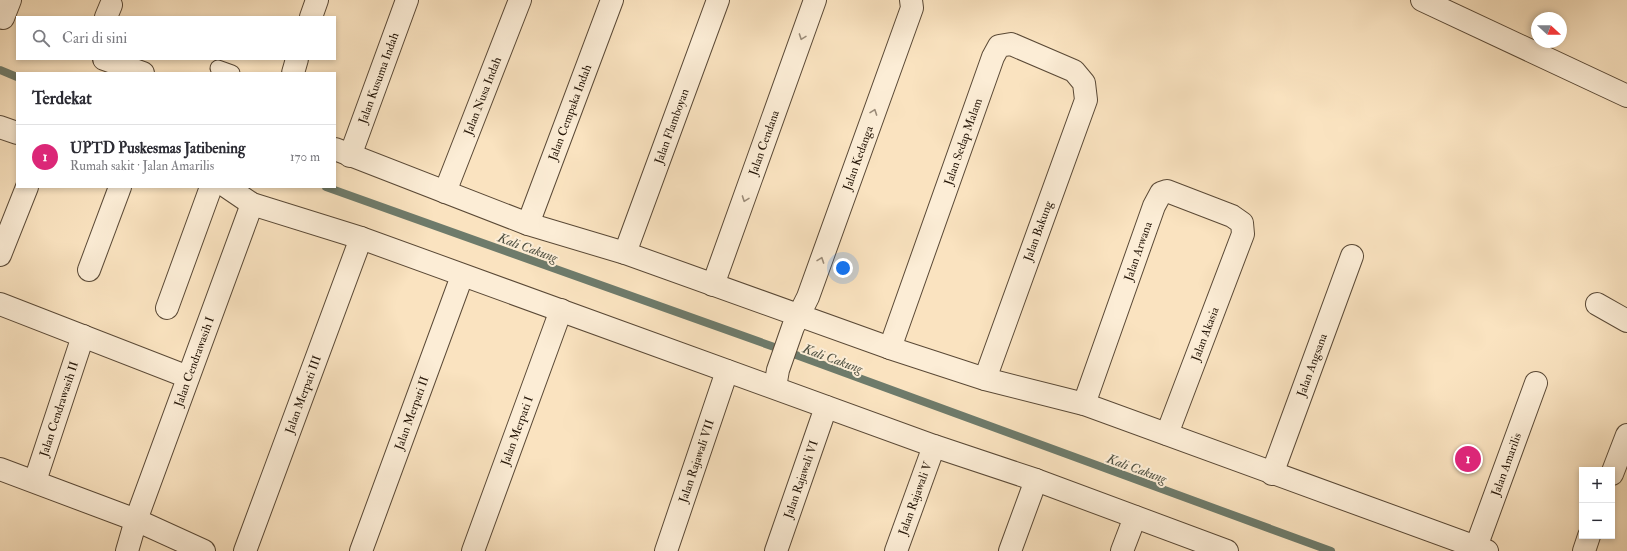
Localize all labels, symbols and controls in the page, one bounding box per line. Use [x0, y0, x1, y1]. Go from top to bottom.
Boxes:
north arrow [1531, 12, 1567, 48]
search box [16, 16, 336, 60]
icon: search [30, 27, 52, 49]
text: Cari di sini [62, 29, 127, 48]
street label: Jalan Kusuma Indah [355, 30, 403, 127]
one-way arrow [798, 33, 807, 40]
street label: Jalan Nusa Indah [461, 54, 505, 138]
street label: Jalan Cempaka Indah [545, 62, 595, 164]
street label: Jalan Flamboyan [651, 87, 693, 167]
text: Terdekat [32, 88, 92, 109]
street label: Jalan Sedap Malam [941, 96, 986, 188]
street label: Jalan Cendana [745, 107, 783, 179]
one-way arrow [870, 108, 878, 115]
street label: Jalan Kedanga [840, 123, 877, 193]
text: UPTD Puskesmas Jatibening [70, 139, 245, 158]
text: 1 [43, 149, 47, 165]
text: 170 m [290, 149, 320, 165]
text: Rumah sakit · Jalan Amarilis [70, 158, 214, 174]
one-way arrow [741, 195, 749, 202]
street label: Jalan Bakung [1020, 198, 1057, 264]
street label: Jalan Arwana [1121, 219, 1156, 284]
water label: Kali Cakung [495, 229, 561, 266]
one-way arrow [816, 257, 824, 264]
your location [833, 258, 853, 278]
street label: Jalan Akasia [1188, 304, 1223, 364]
street label: Jalan Cendrawasih I [171, 315, 218, 410]
street label: Jalan Angsana [1294, 331, 1331, 400]
water label: Kali Cakung [800, 340, 866, 377]
street label: Jalan Merpati III [282, 353, 325, 437]
street label: Jalan Cendrawasih II [36, 359, 82, 460]
street label: Jalan Merpati II [391, 374, 433, 453]
street label: Jalan Merpati I [498, 394, 537, 469]
street label: Jalan Rajawali VII [676, 418, 718, 506]
street label: Jalan Amarilis [1488, 431, 1525, 499]
street label: Jalan Rajawali VI [781, 438, 822, 521]
pin: 1 [1455, 444, 1481, 474]
water label: Kali Cakung [1104, 450, 1170, 487]
street label: Jalan Rajawali V [895, 459, 936, 538]
map controls [1579, 467, 1615, 539]
button: + [1579, 467, 1615, 503]
button: − [1579, 503, 1615, 539]

